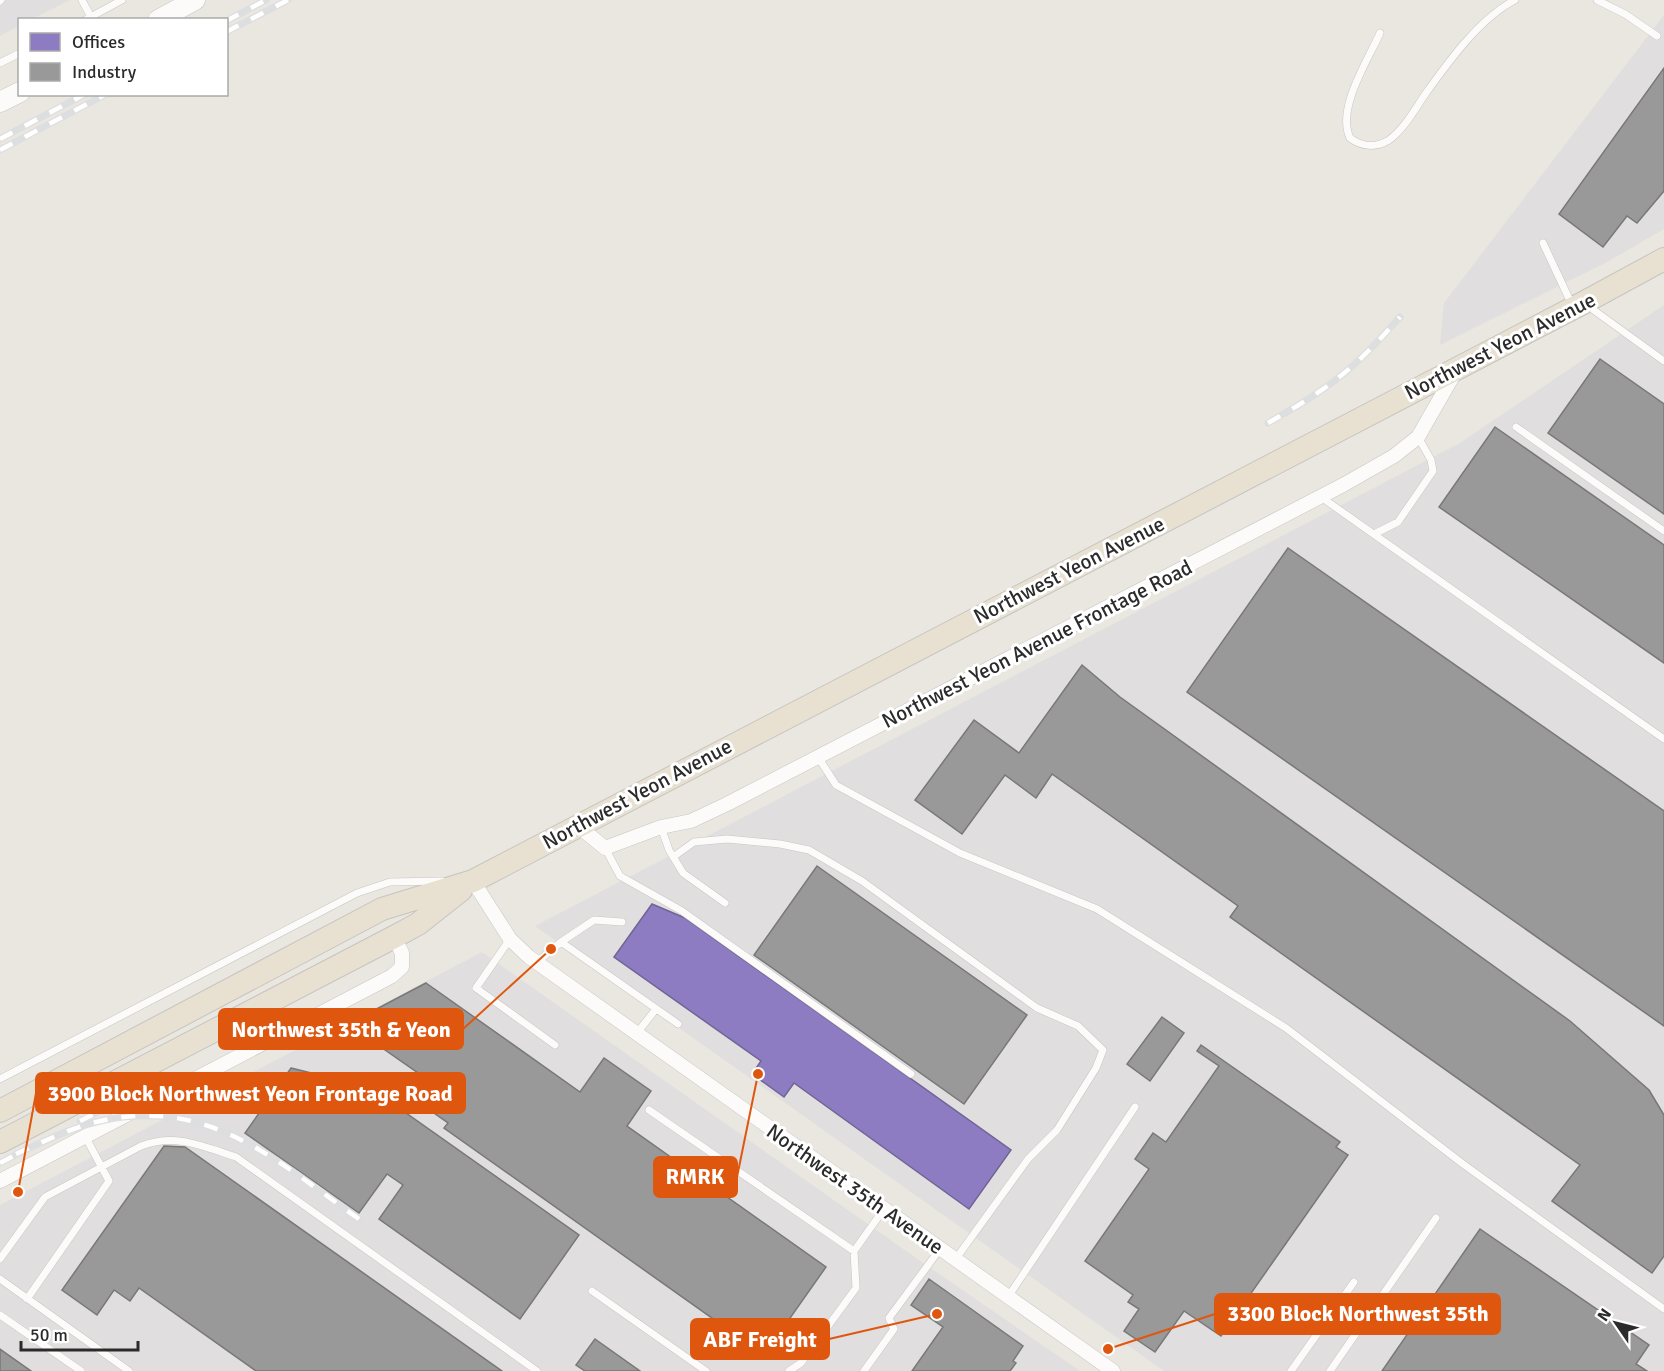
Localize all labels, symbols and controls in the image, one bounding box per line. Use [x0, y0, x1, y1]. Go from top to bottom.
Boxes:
legend [18, 18, 228, 96]
text: Offices [72, 31, 125, 53]
text: Industry [72, 61, 137, 83]
street label: Northwest Yeon Avenue [1400, 287, 1600, 405]
street label: Northwest Yeon Avenue [969, 511, 1169, 629]
street label: Northwest Yeon Avenue Frontage Road [877, 554, 1197, 734]
street label: Northwest Yeon Avenue [538, 733, 736, 855]
callout: Northwest 35th & Yeon [219, 1009, 463, 1049]
text: Northwest 35th & Yeon [231, 1016, 451, 1043]
callout: 3900 Block Northwest Yeon Frontage Road [36, 1073, 465, 1113]
text: 3900 Block Northwest Yeon Frontage Road [48, 1080, 453, 1107]
street label: Northwest 35th Avenue [761, 1118, 949, 1260]
callout: RMRK [654, 1157, 737, 1197]
text: RMRK [665, 1163, 725, 1190]
north arrow [1586, 1293, 1646, 1353]
callout: 3300 Block Northwest 35th [1215, 1294, 1500, 1334]
text: 3300 Block Northwest 35th [1227, 1300, 1489, 1327]
text: N [1593, 1305, 1616, 1325]
scale bar [21, 1314, 138, 1352]
callout: ABF Freight [691, 1319, 829, 1359]
text: 50 m [30, 1324, 68, 1346]
text: ABF Freight [703, 1326, 817, 1353]

